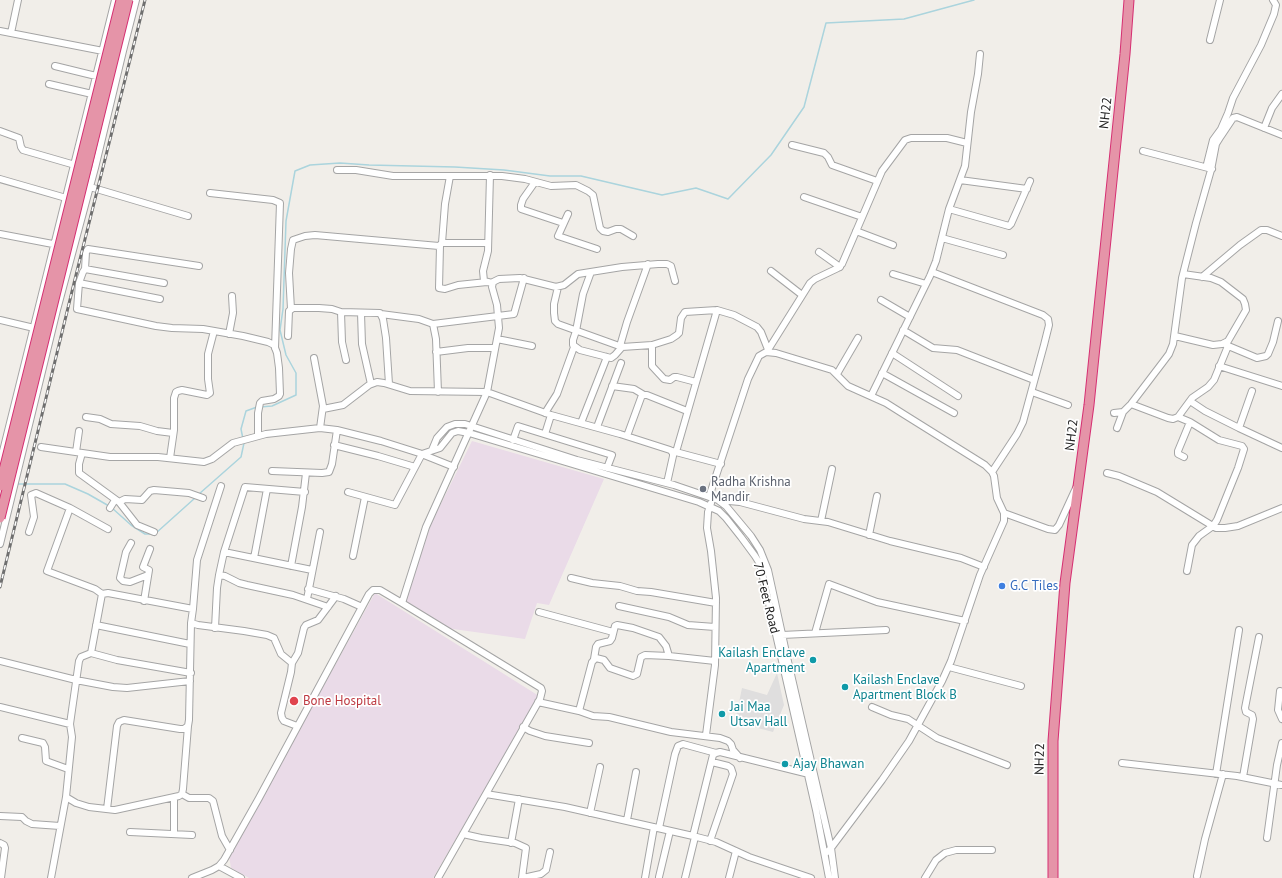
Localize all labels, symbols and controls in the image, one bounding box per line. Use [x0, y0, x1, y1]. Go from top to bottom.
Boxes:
street label: NH22 [1097, 96, 1115, 130]
street label: NH22 [1062, 418, 1082, 452]
place label: Radha Krishna Mandir [711, 474, 791, 505]
marker: Radha Krishna Mandir [698, 484, 708, 494]
street label: 70 Feet Road [750, 561, 782, 635]
place label: G.C Tiles [1010, 578, 1058, 594]
marker: G.C Tiles [997, 581, 1007, 591]
place label: Kailash Enclave Apartment [718, 645, 805, 676]
marker: Kailash Enclave Apartment [808, 655, 818, 665]
place label: Kailash Enclave Apartment Block B [853, 672, 957, 703]
marker: Kailash Enclave Apartment Block B [840, 682, 850, 692]
place label: Bone Hospital [303, 693, 381, 709]
marker: Bone Hospital [288, 695, 300, 707]
place label: Jai Maa Utsav Hall [730, 699, 787, 730]
marker: Jai Maa Utsav Hall [717, 709, 727, 719]
street label: NH22 [1032, 743, 1048, 775]
place label: Ajay Bhawan [793, 756, 864, 772]
marker: Ajay Bhawan [780, 759, 790, 769]

